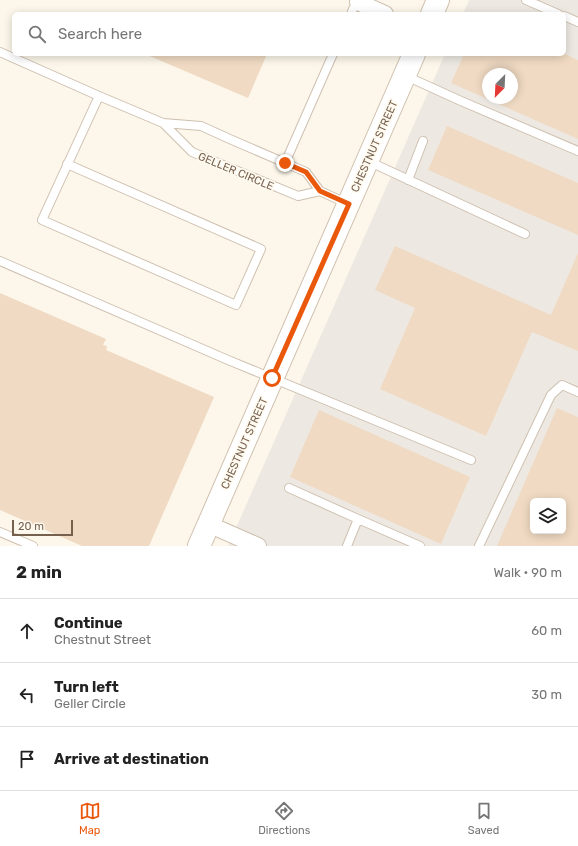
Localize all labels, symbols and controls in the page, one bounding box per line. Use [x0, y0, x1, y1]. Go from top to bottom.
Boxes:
search box [12, 12, 566, 56]
icon: search [26, 23, 48, 45]
text: Search here [58, 25, 142, 43]
north arrow [482, 68, 518, 104]
street label: CHESTNUT STREET [348, 98, 401, 194]
street label: GELLER CIRCLE [196, 150, 276, 193]
route end [276, 154, 294, 172]
route start [263, 369, 281, 387]
street label: CHESTNUT STREET [218, 395, 271, 491]
map controls [530, 498, 566, 534]
button: layers [530, 498, 566, 534]
scale bar [12, 518, 73, 537]
text: 20 m [18, 520, 44, 533]
text: 2 min [16, 562, 62, 582]
text: Walk · 90 m [494, 565, 562, 580]
text: Continue [54, 614, 123, 632]
icon: ahead [16, 620, 38, 642]
text: 60 m [531, 623, 562, 638]
text: Chestnut Street [54, 632, 151, 647]
text: Turn left [54, 678, 119, 696]
icon: left [16, 684, 38, 706]
text: 30 m [531, 687, 562, 702]
text: Geller Circle [54, 696, 126, 711]
icon: arrive [16, 748, 38, 770]
text: Arrive at destination [54, 750, 209, 768]
tab: Map [79, 800, 101, 837]
tab: Directions [258, 800, 310, 837]
tab: Saved [468, 800, 499, 837]

